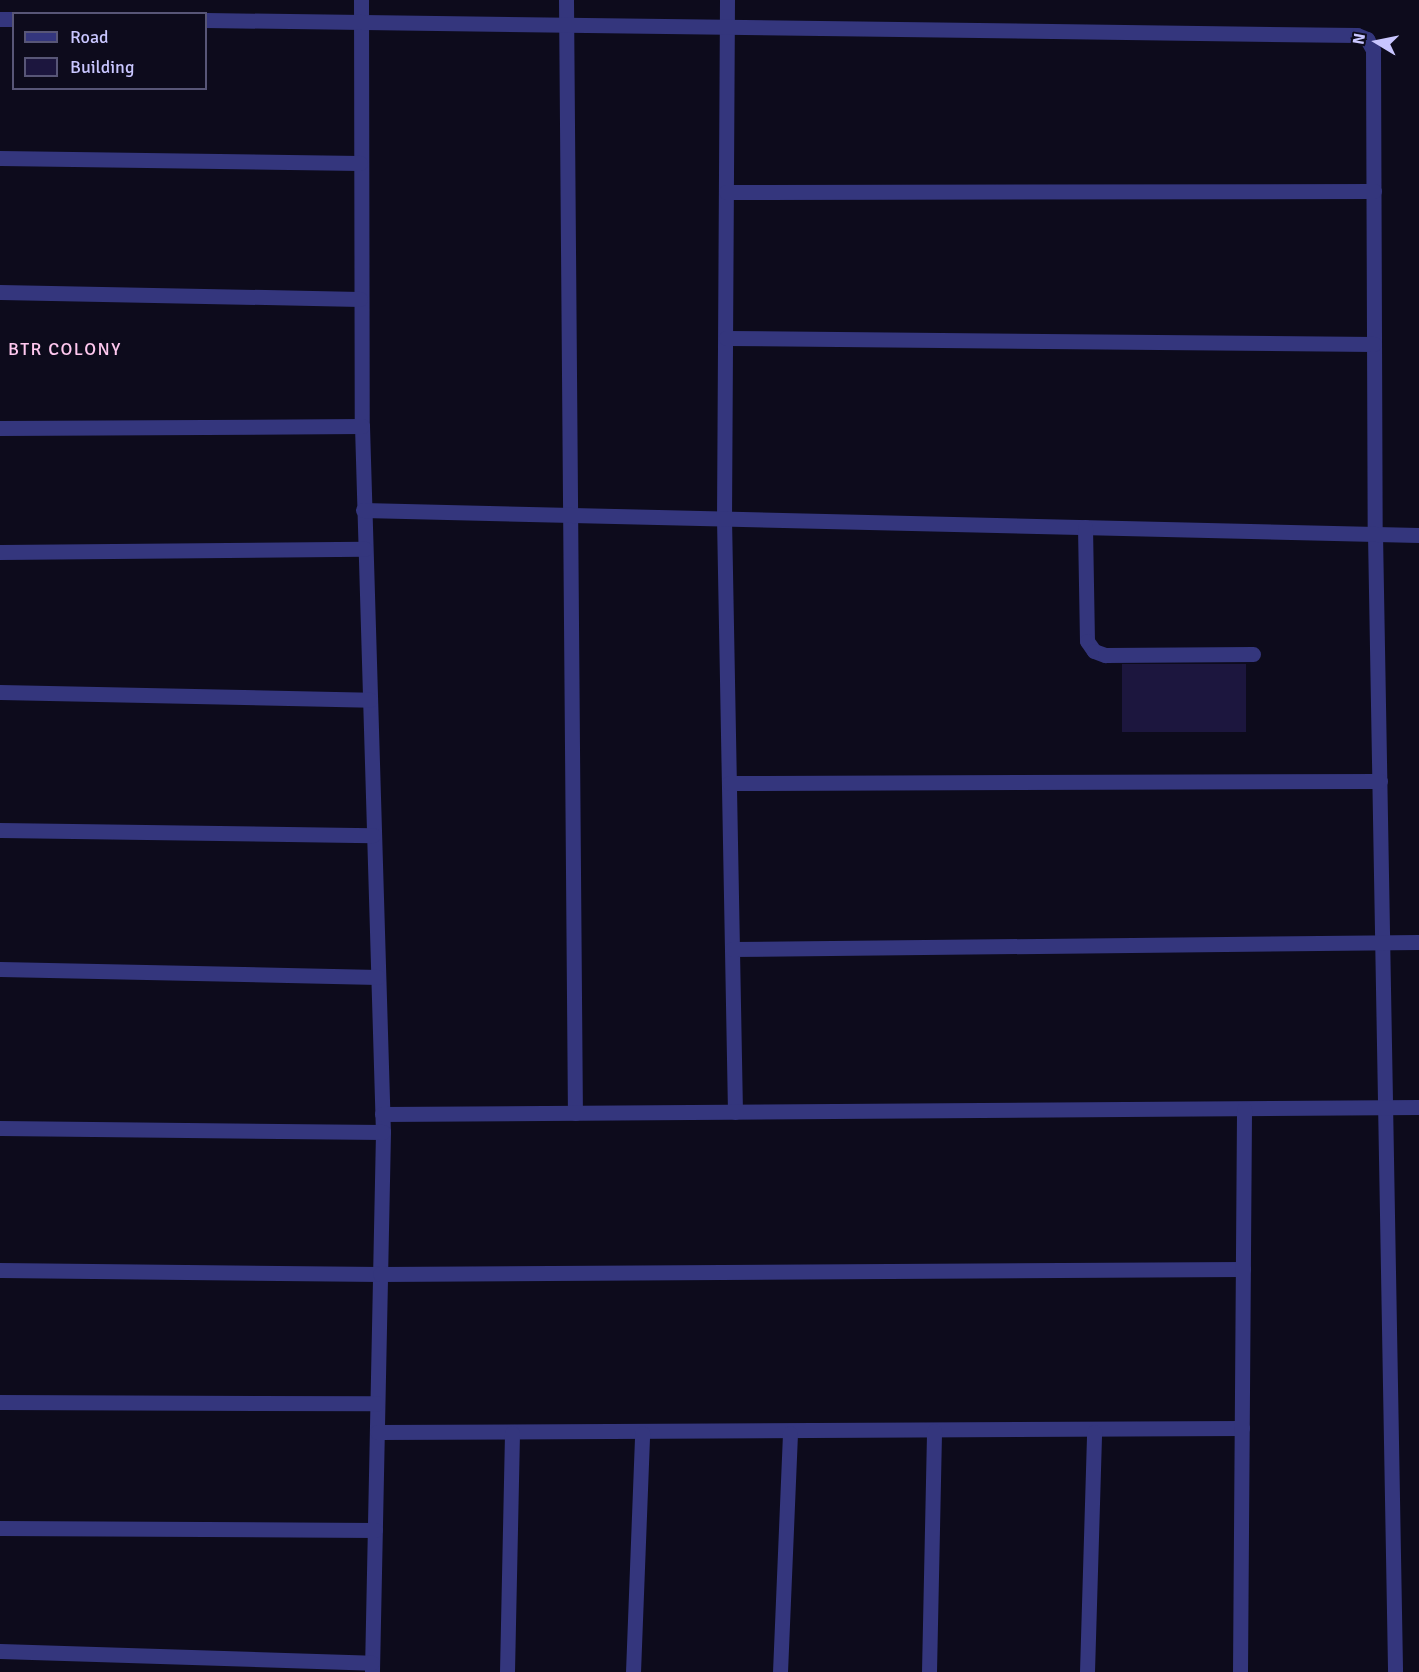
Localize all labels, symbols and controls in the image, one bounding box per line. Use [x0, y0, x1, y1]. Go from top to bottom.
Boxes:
legend [12, 12, 207, 90]
north arrow [1347, 12, 1407, 72]
text: Road [70, 26, 109, 48]
text: N [1348, 32, 1370, 46]
text: Building [70, 56, 134, 78]
district label: BTR COLONY [8, 338, 122, 360]

